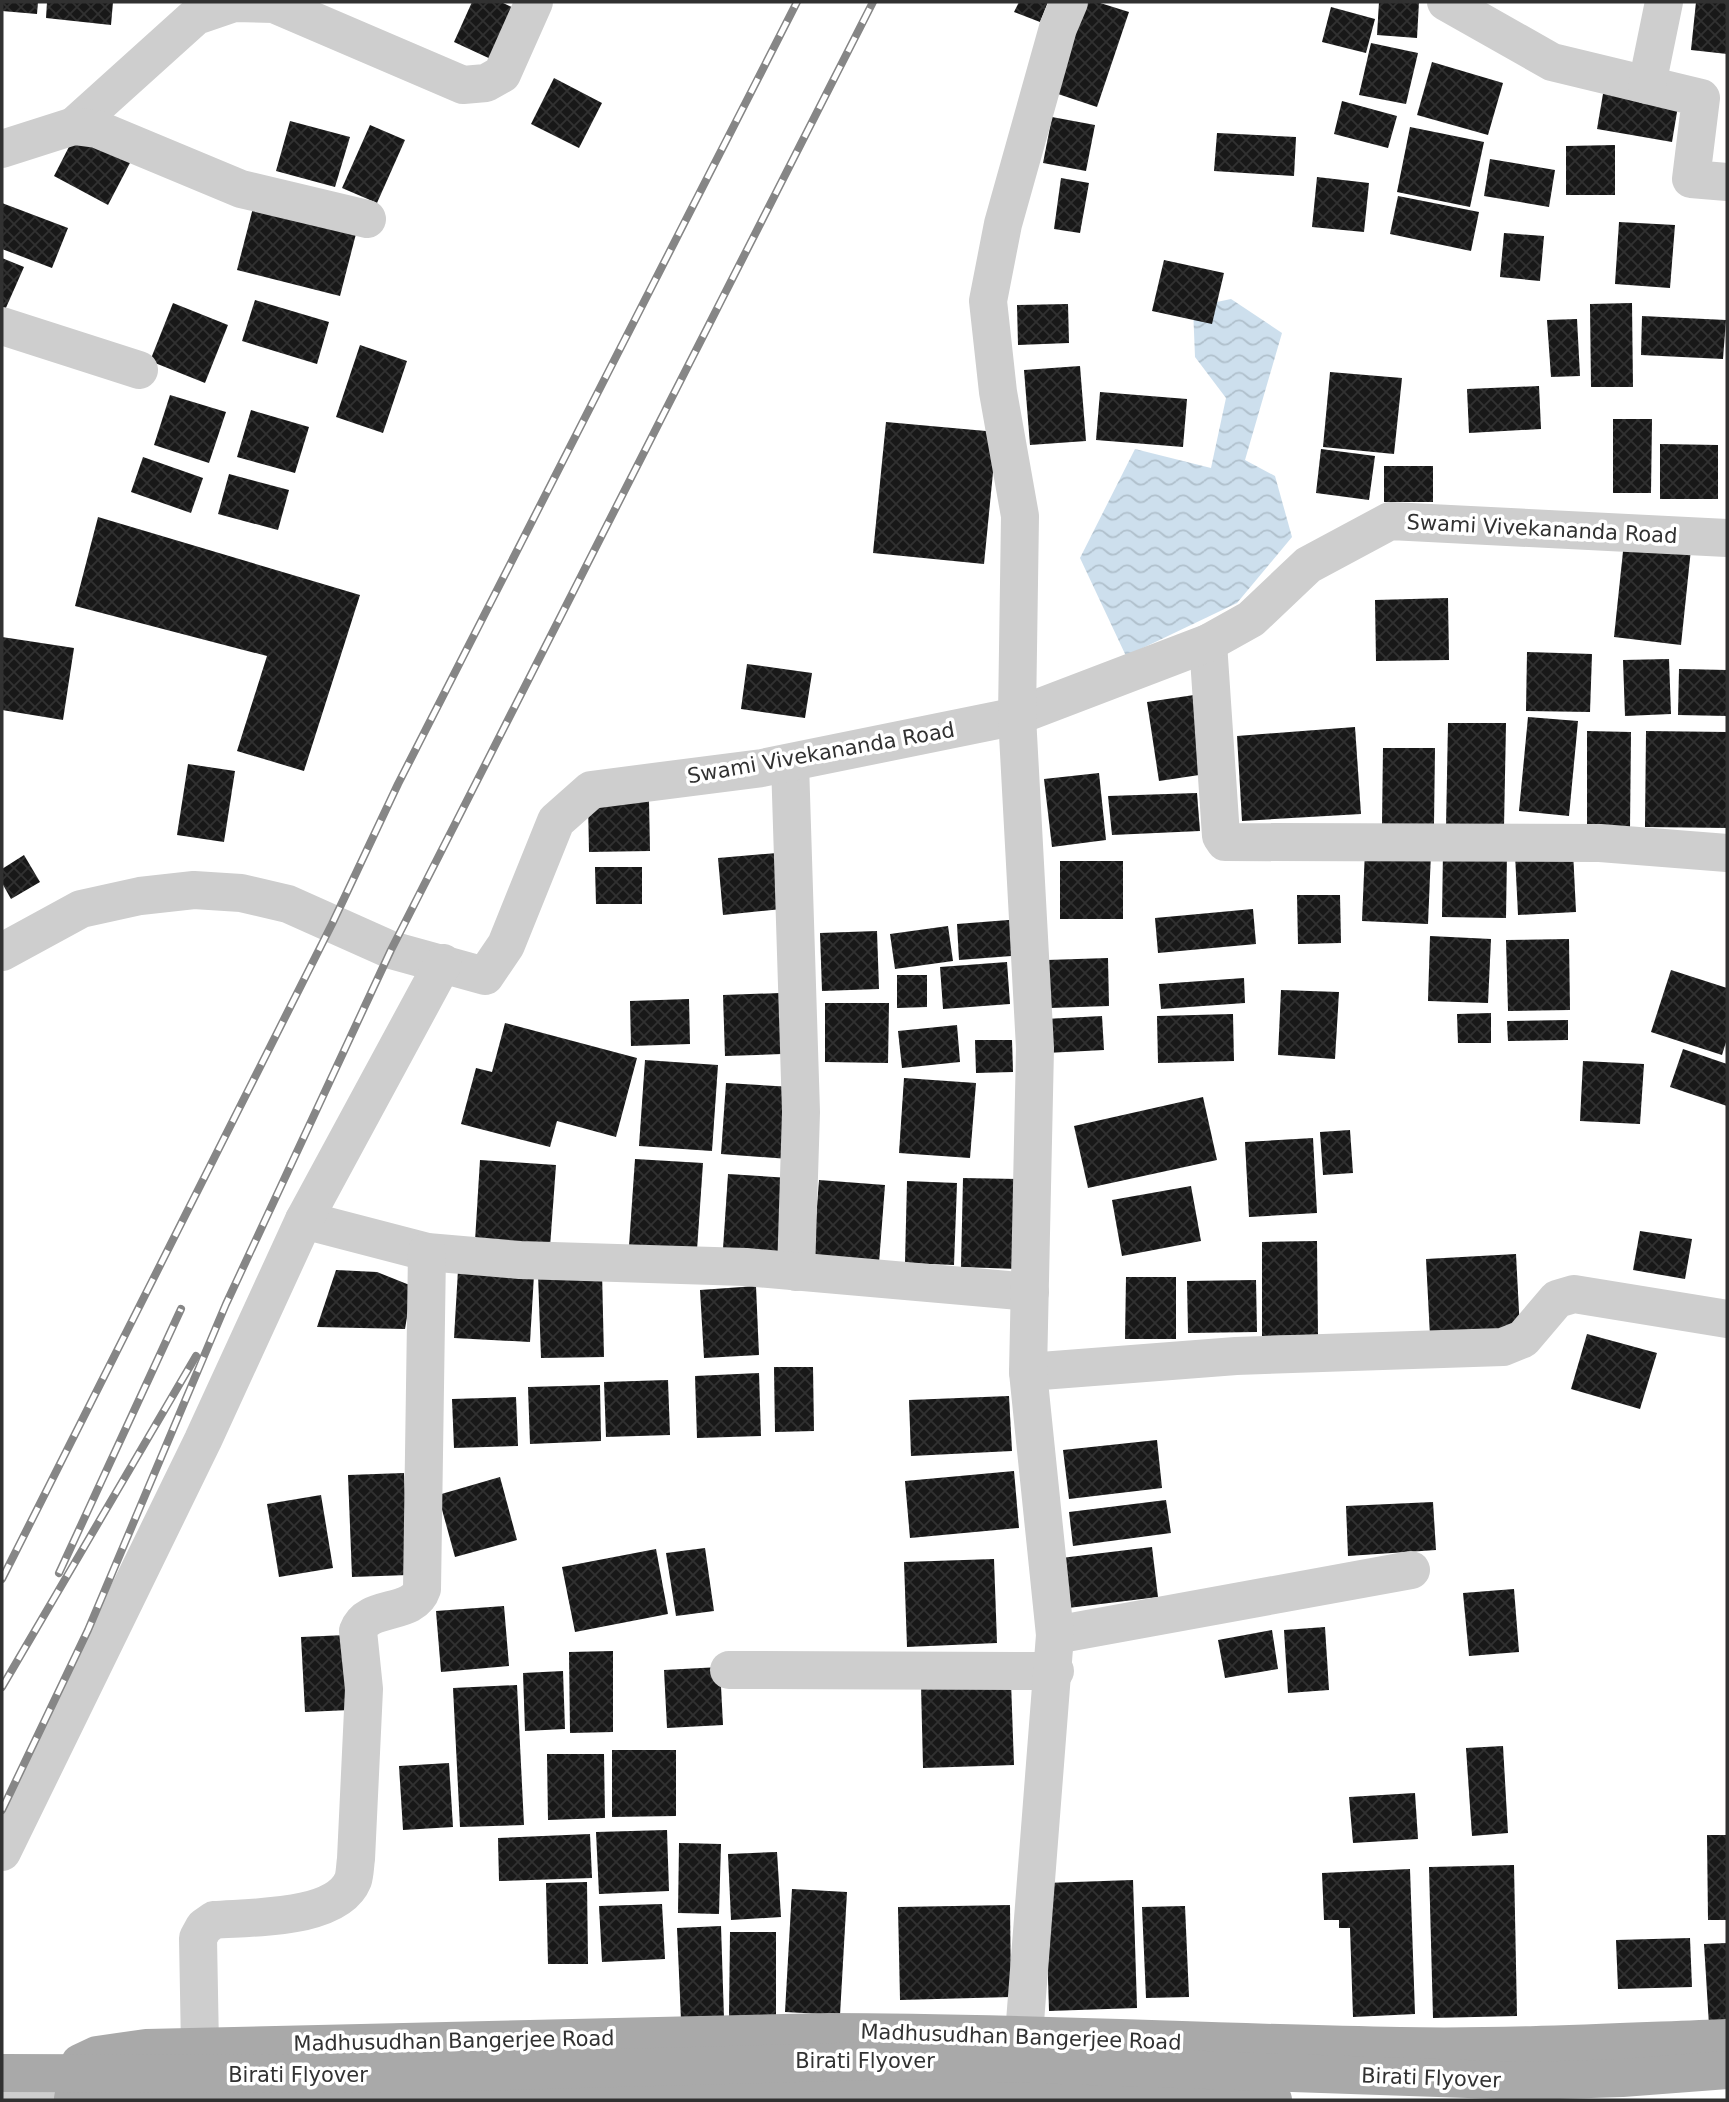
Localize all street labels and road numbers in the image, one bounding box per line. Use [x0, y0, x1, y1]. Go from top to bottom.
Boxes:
street label: Swami Vivekananda Road [1406, 510, 1678, 548]
street label: Swami Vivekananda Road [685, 718, 957, 788]
street label: Madhusudhan Bangerjee Road [860, 2019, 1182, 2055]
street label: Madhusudhan Bangerjee Road [293, 2026, 615, 2056]
street label: Birati Flyover [795, 2049, 935, 2073]
street label: Birati Flyover [228, 2063, 368, 2087]
street label: Birati Flyover [1361, 2064, 1502, 2092]

